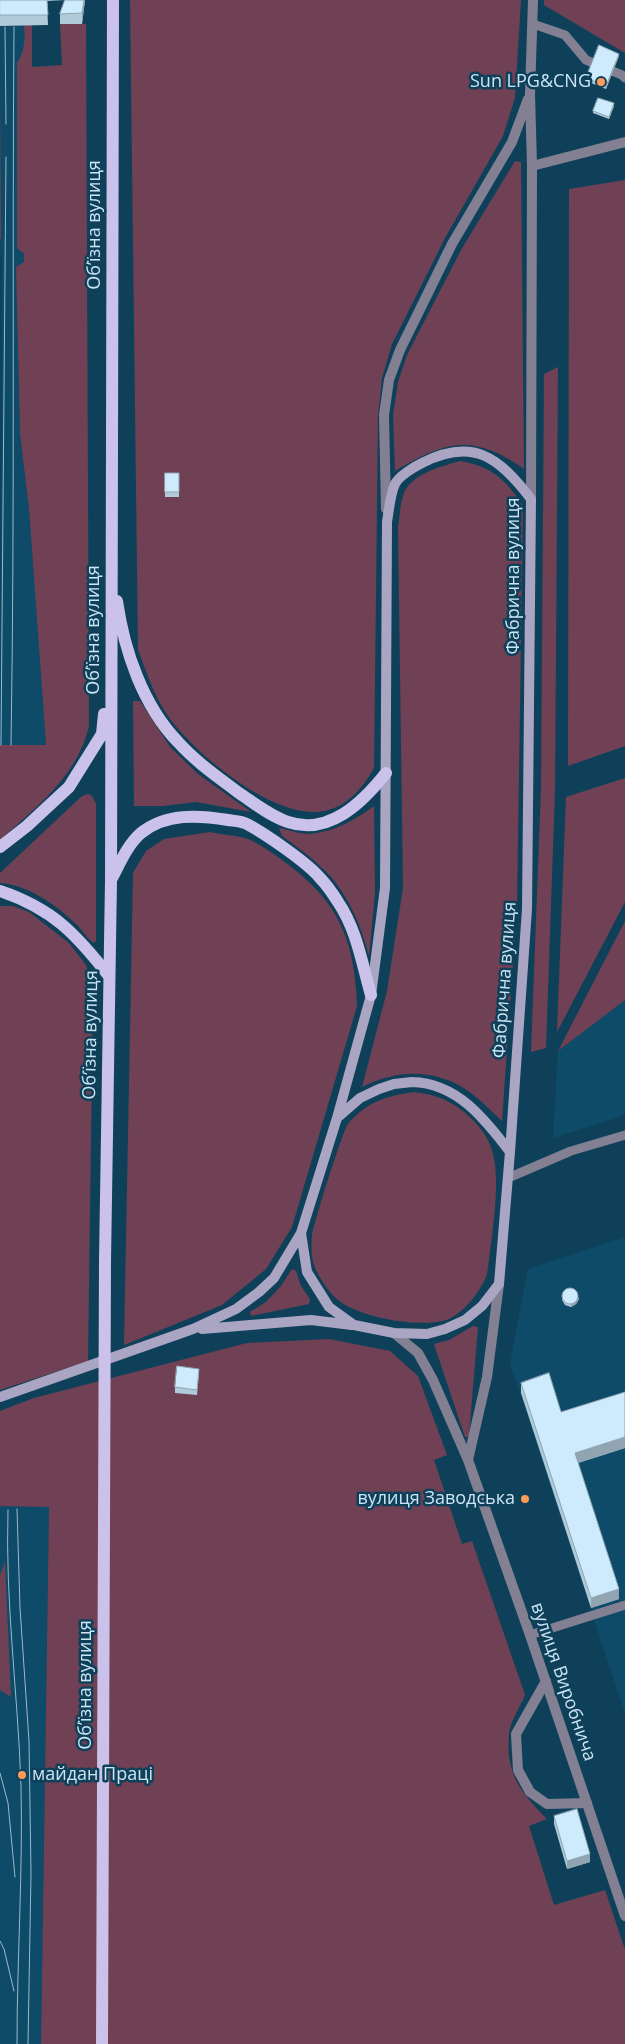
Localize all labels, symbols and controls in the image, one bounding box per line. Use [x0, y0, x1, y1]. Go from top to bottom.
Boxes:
place label: Sun LPG&CNG [470, 71, 591, 93]
marker: Sun LPG&CNG [595, 76, 607, 88]
street label: Обʼїзна вулиця [84, 160, 106, 290]
street label: Фабрична вулиця [503, 498, 525, 654]
street label: Обʼїзна вулиця [83, 565, 105, 695]
street label: Фабрична вулиця [489, 901, 521, 1059]
street label: Обʼїзна вулиця [79, 970, 103, 1100]
place label: вулиця Заводська [357, 1488, 515, 1510]
marker: вулиця Заводська [519, 1493, 531, 1505]
street label: вулиця Виробнича [526, 1600, 600, 1764]
street label: Обʼїзна вулиця [75, 1620, 97, 1750]
place label: майдан Праці [32, 1764, 153, 1786]
marker: майдан Праці [16, 1769, 28, 1781]

